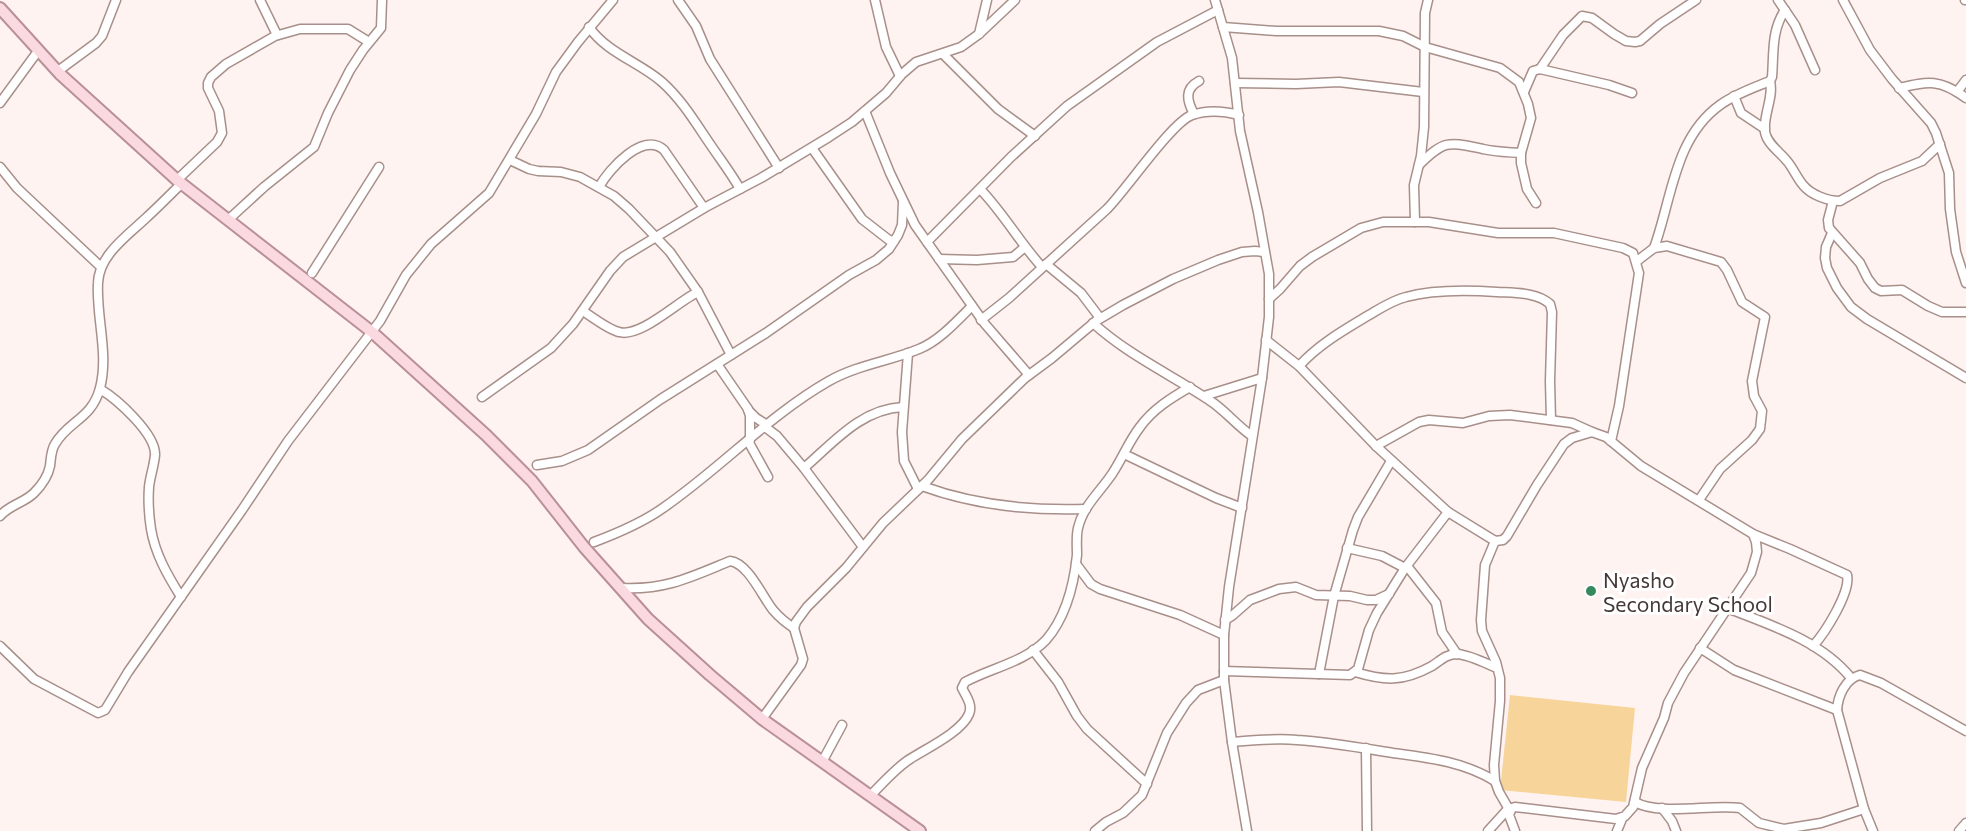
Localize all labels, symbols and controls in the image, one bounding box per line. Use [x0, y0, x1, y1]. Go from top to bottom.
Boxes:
place label: Nyasho Secondary School [1603, 567, 1773, 616]
marker: Nyasho Secondary School [1584, 584, 1598, 598]

